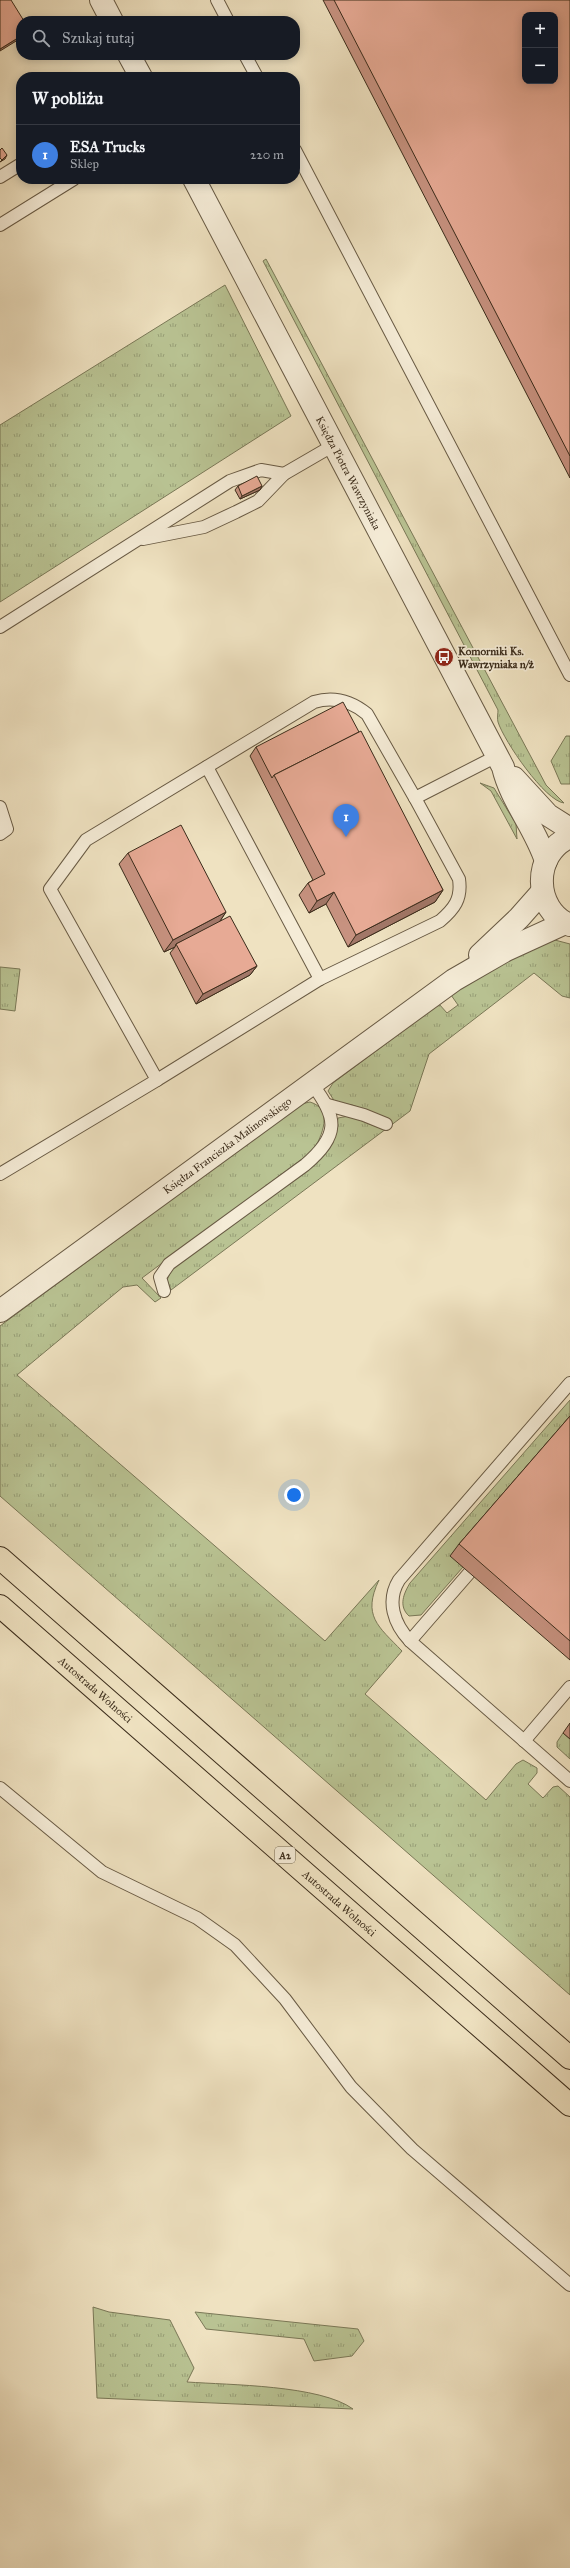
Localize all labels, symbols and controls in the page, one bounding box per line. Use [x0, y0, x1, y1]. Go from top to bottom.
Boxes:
map controls [522, 12, 558, 84]
button: + [522, 12, 558, 48]
search box [16, 16, 300, 60]
icon: search [30, 27, 52, 49]
text: Szukaj tutaj [62, 29, 134, 47]
button: − [522, 48, 558, 84]
text: W pobliżu [32, 88, 103, 109]
text: ESA Trucks [70, 138, 145, 156]
text: 1 [42, 147, 48, 163]
text: 220 m [250, 147, 284, 163]
text: Sklep [70, 156, 99, 172]
street label: Księdza Piotra Wawrzyniaka [313, 414, 383, 532]
place label: Komorniki Ks. Wawrzyniaka n/ż [458, 645, 535, 672]
bus stop icon: Komorniki Ks. Wawrzyniaka n/ż [433, 646, 455, 668]
pin: 1 [333, 804, 359, 837]
street label: Księdza Franciszka Malinowskiego [161, 1094, 294, 1197]
your location [284, 1485, 304, 1505]
street label: Autostrada Wolności [55, 1654, 135, 1726]
road number: A2 [275, 1847, 295, 1863]
street label: Autostrada Wolności [299, 1867, 379, 1939]

